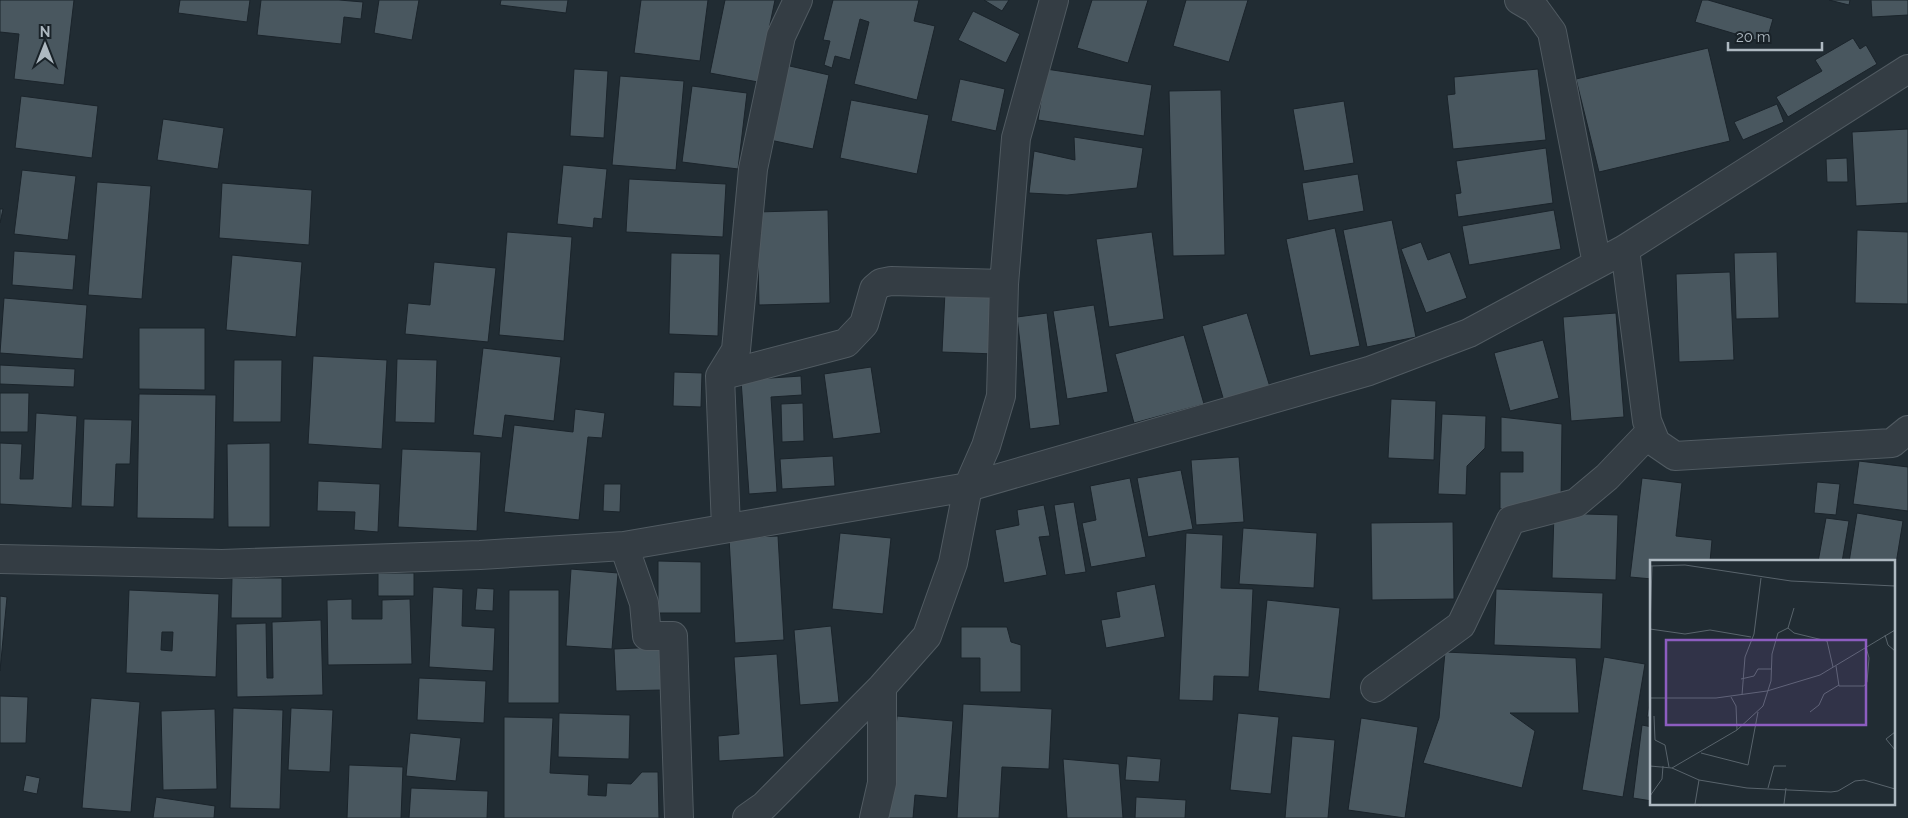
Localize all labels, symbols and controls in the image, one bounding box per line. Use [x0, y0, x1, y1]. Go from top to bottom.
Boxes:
north arrow [20, 20, 70, 70]
scale bar [1728, 20, 1822, 52]
text: N [40, 24, 50, 40]
text: 20 m [1736, 28, 1771, 46]
inset map [1650, 560, 1896, 806]

